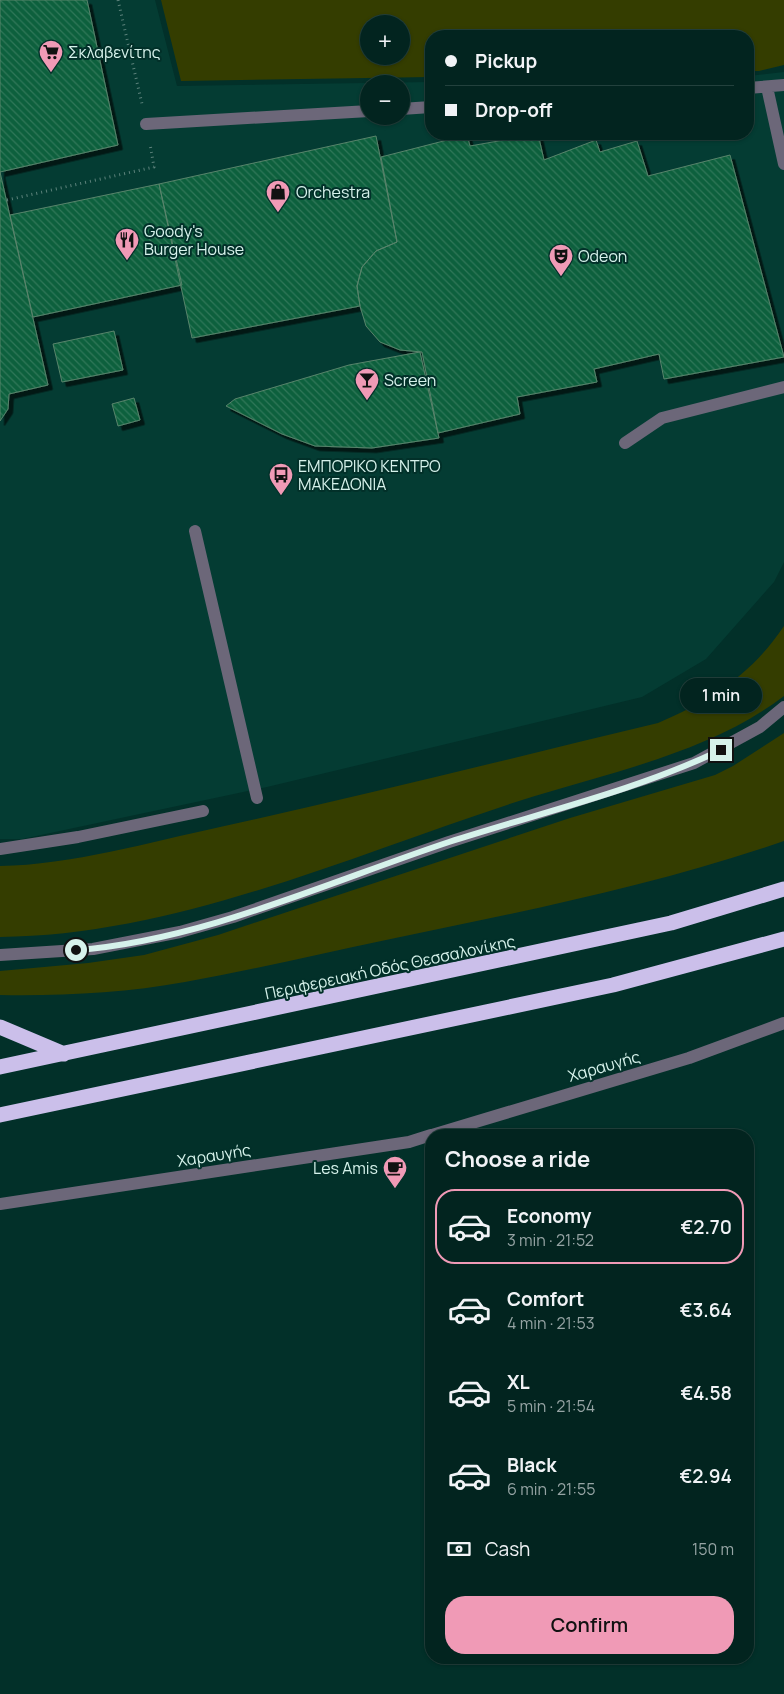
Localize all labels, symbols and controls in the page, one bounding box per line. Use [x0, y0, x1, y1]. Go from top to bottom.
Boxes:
map controls [360, 15, 410, 125]
button: + [360, 15, 410, 65]
supermarket icon: Σκλαβενίτης [38, 39, 64, 73]
place label: Σκλαβενίτης [68, 41, 161, 63]
text: Pickup [475, 48, 537, 74]
button: − [360, 75, 410, 125]
text: Drop-off [475, 97, 552, 123]
shop icon: Orchestra [265, 179, 291, 213]
place label: Orchestra [296, 181, 370, 203]
place label: Goody's Burger House [144, 220, 244, 260]
restaurant icon: Goody's Burger House [114, 227, 140, 261]
theatre icon: Odeon [548, 243, 574, 277]
place label: Odeon [578, 245, 627, 267]
bar icon: Screen [354, 367, 380, 401]
place label: Screen [384, 369, 436, 391]
place label: ΕΜΠΟΡΙΚΟ ΚΕΝΤΡΟ ΜΑΚΕΔΟΝΙΑ [298, 455, 441, 495]
bus stop icon: ΕΜΠΟΡΙΚΟ ΚΕΝΤΡΟ ΜΑΚΕΔΟΝΙΑ [268, 462, 294, 496]
callout: 1 min [680, 678, 762, 712]
text: 1 min [702, 684, 740, 706]
route end [710, 739, 732, 761]
street label: Περιφερειακή Οδός Θεσσαλονίκης [263, 930, 517, 1004]
route start [65, 939, 87, 961]
street label: Χαραυγής [565, 1045, 643, 1087]
street label: Χαραυγής [176, 1138, 252, 1172]
text: Choose a ride [445, 1144, 590, 1174]
cafe icon: Les Amis [382, 1155, 408, 1189]
place label: Les Amis [313, 1157, 378, 1179]
text: Economy [507, 1203, 591, 1229]
icon: car [447, 1204, 492, 1249]
text: €2.70 [681, 1214, 732, 1240]
text: 3 min · 21:52 [507, 1229, 594, 1251]
text: Comfort [507, 1286, 584, 1312]
icon: car [447, 1287, 492, 1332]
text: €3.64 [680, 1297, 732, 1323]
text: 4 min · 21:53 [507, 1312, 595, 1334]
text: XL [507, 1369, 530, 1395]
icon: car [447, 1370, 492, 1415]
text: €4.58 [681, 1380, 732, 1406]
text: 5 min · 21:54 [507, 1395, 595, 1417]
text: Black [507, 1452, 556, 1478]
icon: car [447, 1453, 492, 1498]
text: €2.94 [679, 1463, 732, 1489]
text: 6 min · 21:55 [507, 1478, 596, 1500]
icon: cash [445, 1535, 473, 1563]
text: Cash [485, 1536, 530, 1562]
text: 150 m [692, 1538, 734, 1560]
button: Confirm [445, 1596, 734, 1654]

